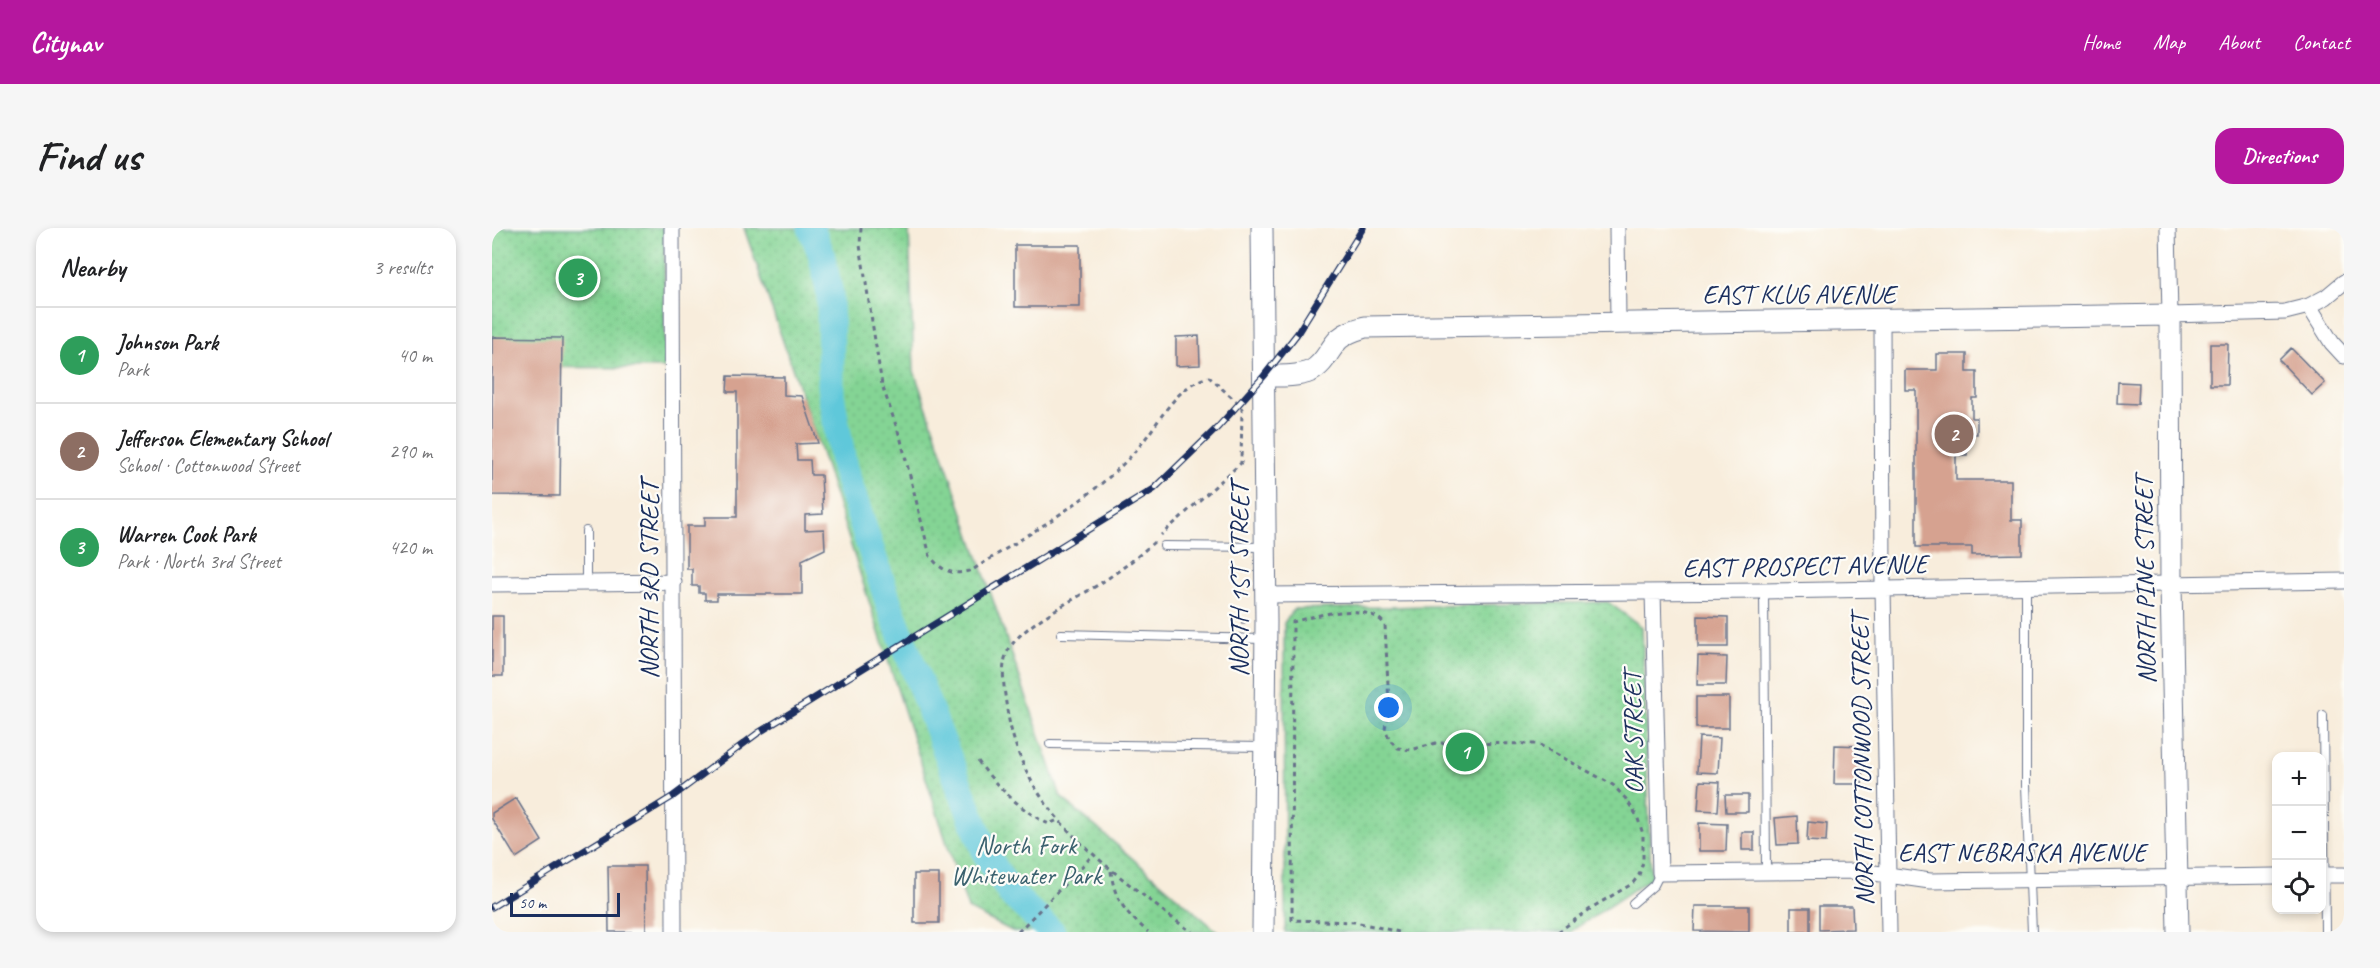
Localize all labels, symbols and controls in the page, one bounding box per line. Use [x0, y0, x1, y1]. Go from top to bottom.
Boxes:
text: Citynav [30, 25, 101, 60]
text: Home [2082, 29, 2120, 55]
text: Map [2153, 29, 2185, 55]
text: About [2218, 29, 2260, 55]
text: Contact [2293, 29, 2350, 55]
button: Directions [2215, 128, 2344, 184]
text: Find us [36, 130, 141, 183]
text: Nearby [60, 251, 125, 284]
text: 3 results [373, 255, 432, 280]
pin: 3 [558, 256, 598, 300]
street label: EAST KLUG AVENUE [1703, 278, 1899, 311]
text: Johnson Park [117, 329, 218, 357]
text: 1 [75, 343, 84, 368]
text: 40 m [398, 343, 432, 368]
text: Park [117, 357, 149, 382]
pin: 2 [1934, 412, 1974, 456]
text: Jefferson Elementary School [117, 425, 328, 453]
text: 2 [75, 439, 84, 464]
text: 290 m [389, 439, 432, 464]
text: School · Cottonwood Street [117, 453, 300, 478]
street label: NORTH PINE STREET [2127, 471, 2163, 684]
street label: NORTH 3RD STREET [633, 474, 666, 679]
street label: NORTH 1ST STREET [1223, 476, 1256, 677]
text: Warren Cook Park [117, 521, 255, 549]
text: 3 [75, 535, 84, 560]
text: 420 m [389, 535, 432, 560]
street label: EAST PROSPECT AVENUE [1682, 547, 1931, 585]
text: Park · North 3rd Street [117, 549, 281, 574]
street label: NORTH COTTONWOOD STREET [1843, 608, 1881, 906]
street label: OAK STREET [1615, 665, 1651, 794]
your location [1374, 693, 1403, 722]
pin: 1 [1446, 730, 1484, 774]
map controls [2272, 752, 2326, 914]
button: + [2272, 752, 2326, 806]
button: − [2272, 806, 2326, 860]
park label: North Fork Whitewater Park [951, 829, 1104, 892]
street label: EAST NEBRASKA AVENUE [1898, 836, 2150, 869]
button: locate [2272, 860, 2326, 914]
scale bar [510, 890, 620, 918]
text: 50 m [519, 893, 546, 913]

